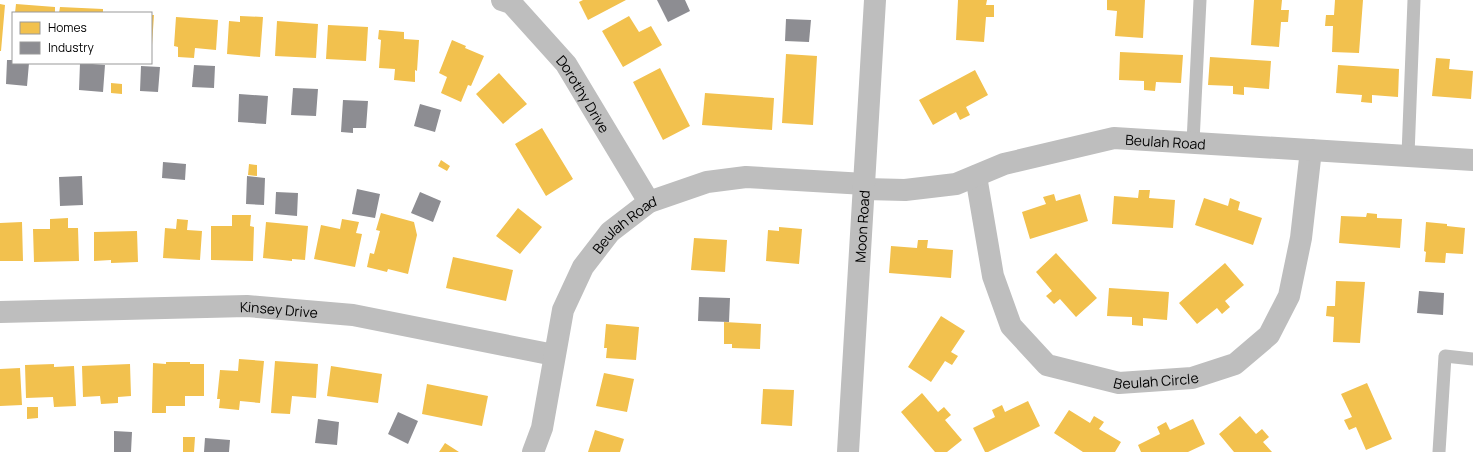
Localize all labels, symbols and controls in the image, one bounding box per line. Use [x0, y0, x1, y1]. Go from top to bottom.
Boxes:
legend [12, 12, 152, 64]
text: Homes [48, 19, 87, 36]
text: Industry [48, 39, 94, 56]
street label: Dorothy Drive [553, 51, 614, 136]
street label: Beulah Road [1125, 129, 1206, 153]
street label: Moon Road [850, 190, 873, 263]
street label: Beulah Road [588, 191, 659, 257]
street label: Kinsey Drive [240, 296, 319, 321]
street label: Beulah Circle [1112, 367, 1201, 393]

